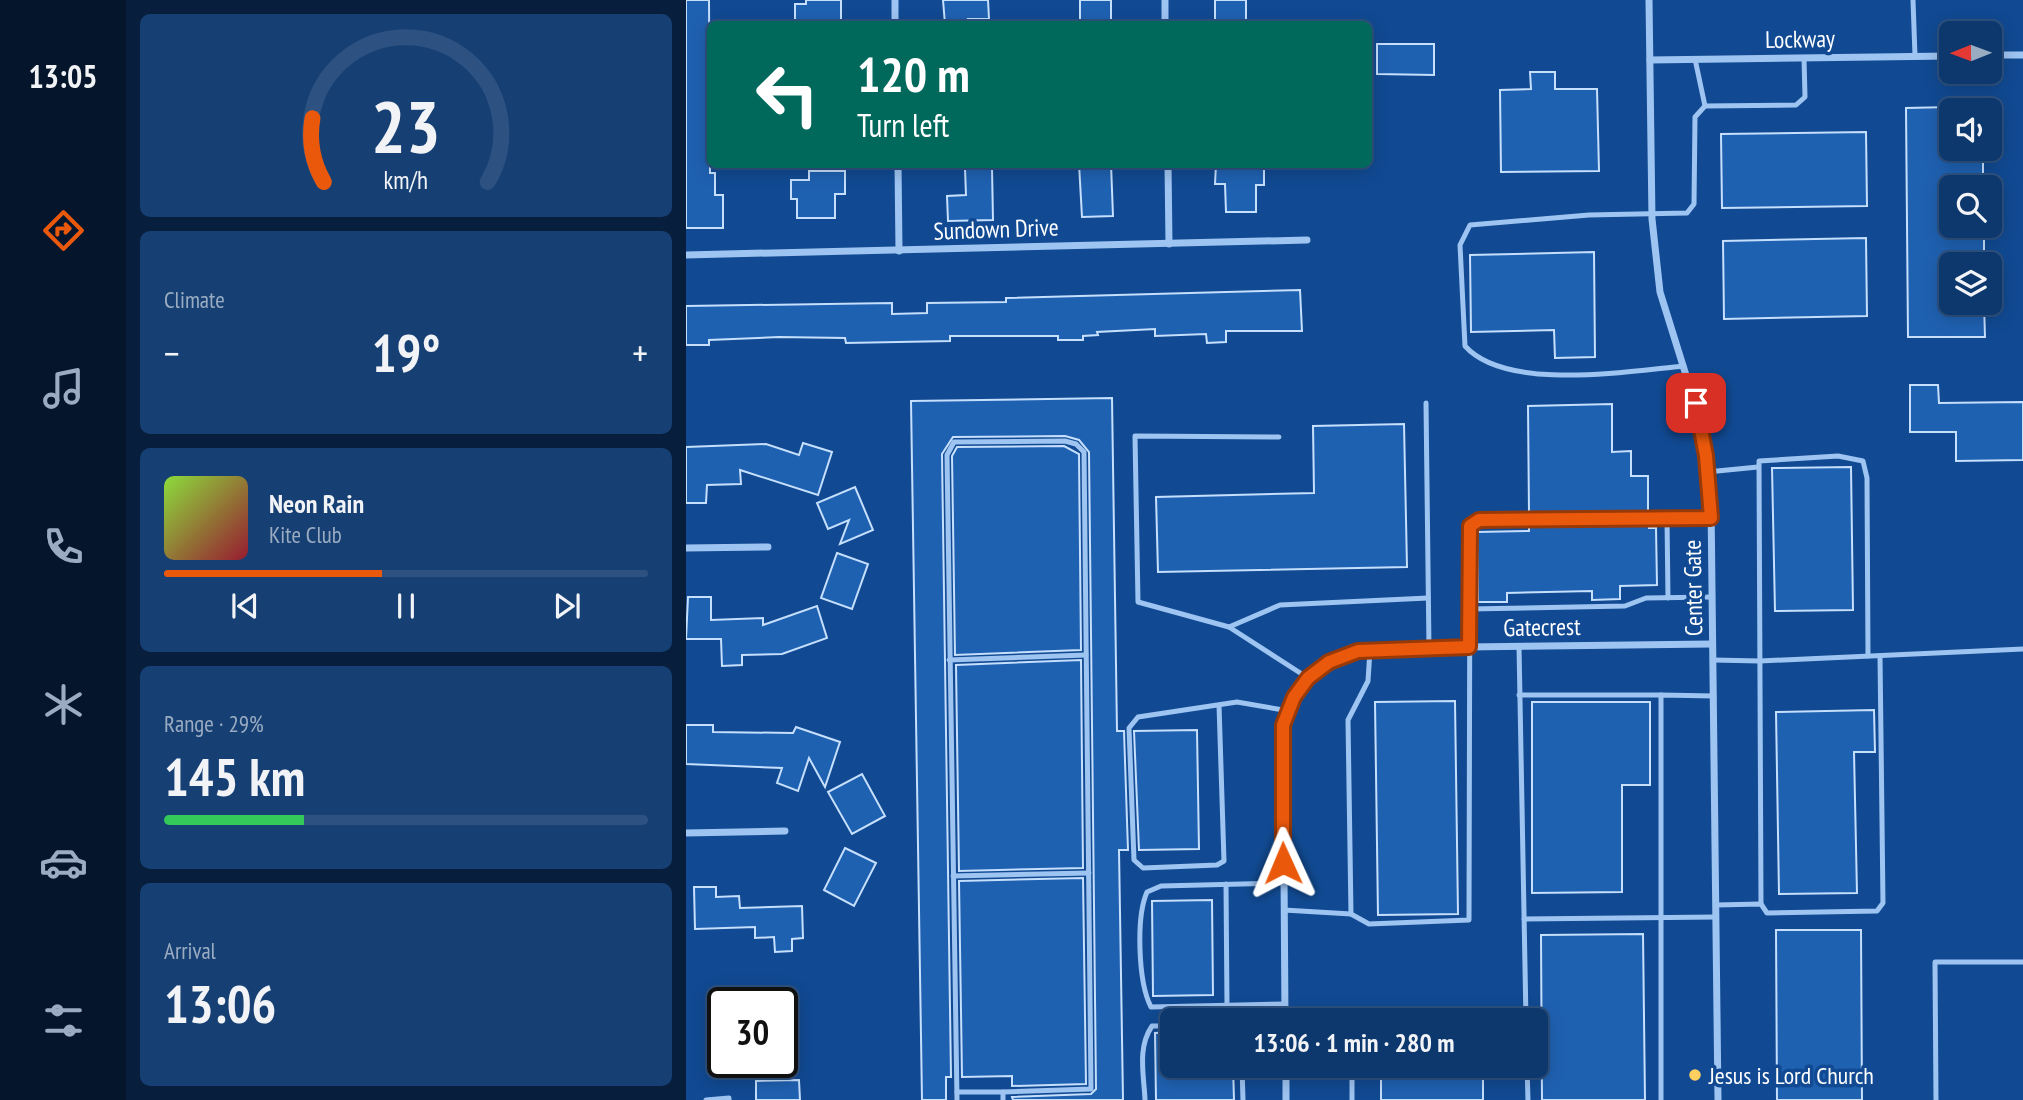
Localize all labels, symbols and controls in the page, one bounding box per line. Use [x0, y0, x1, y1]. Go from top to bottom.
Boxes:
north arrow [1939, 21, 2002, 84]
map controls [1939, 21, 2002, 315]
street label: Lockway [1765, 23, 1835, 55]
text: 120 m [857, 42, 970, 106]
icon: left [742, 49, 833, 140]
text: 13:05 [28, 55, 98, 97]
text: 23 [371, 78, 441, 172]
button: sound [1939, 98, 2002, 161]
text: Turn left [857, 104, 949, 146]
text: km/h [384, 163, 428, 195]
button: search [1939, 175, 2002, 238]
icon: directions [39, 206, 88, 255]
street label: Sundown Drive [933, 211, 1059, 247]
button: layers [1939, 252, 2002, 315]
text: Climate [164, 285, 225, 314]
text: 19° [372, 319, 440, 386]
text: − [164, 328, 180, 377]
text: + [632, 328, 648, 377]
icon: music [39, 364, 88, 413]
pin [1666, 373, 1726, 433]
icon: arrive [1677, 384, 1715, 422]
text: Neon Rain [269, 487, 364, 520]
text: Kite Club [269, 520, 342, 549]
icon: phone [39, 522, 88, 571]
street label: Center Gate [1677, 539, 1709, 637]
icon: previous [226, 587, 264, 625]
icon: pause [387, 587, 425, 625]
icon: next [548, 587, 586, 625]
street label: Gatecrest [1503, 611, 1581, 643]
icon: climate [39, 680, 88, 729]
text: Range · 29% [164, 709, 264, 738]
text: 145 km [164, 743, 305, 810]
position arrow [1246, 826, 1320, 900]
icon: car [39, 838, 88, 887]
text: Arrival [164, 936, 216, 965]
text: 13:06 [164, 970, 276, 1037]
speed limit sign: 30 [707, 987, 798, 1078]
icon: filters [39, 996, 88, 1045]
text: 13:06 · 1 min · 280 m [1254, 1026, 1454, 1059]
place label: Jesus is Lord Church [1708, 1060, 1874, 1091]
marker: Jesus is Lord Church [1687, 1067, 1703, 1083]

